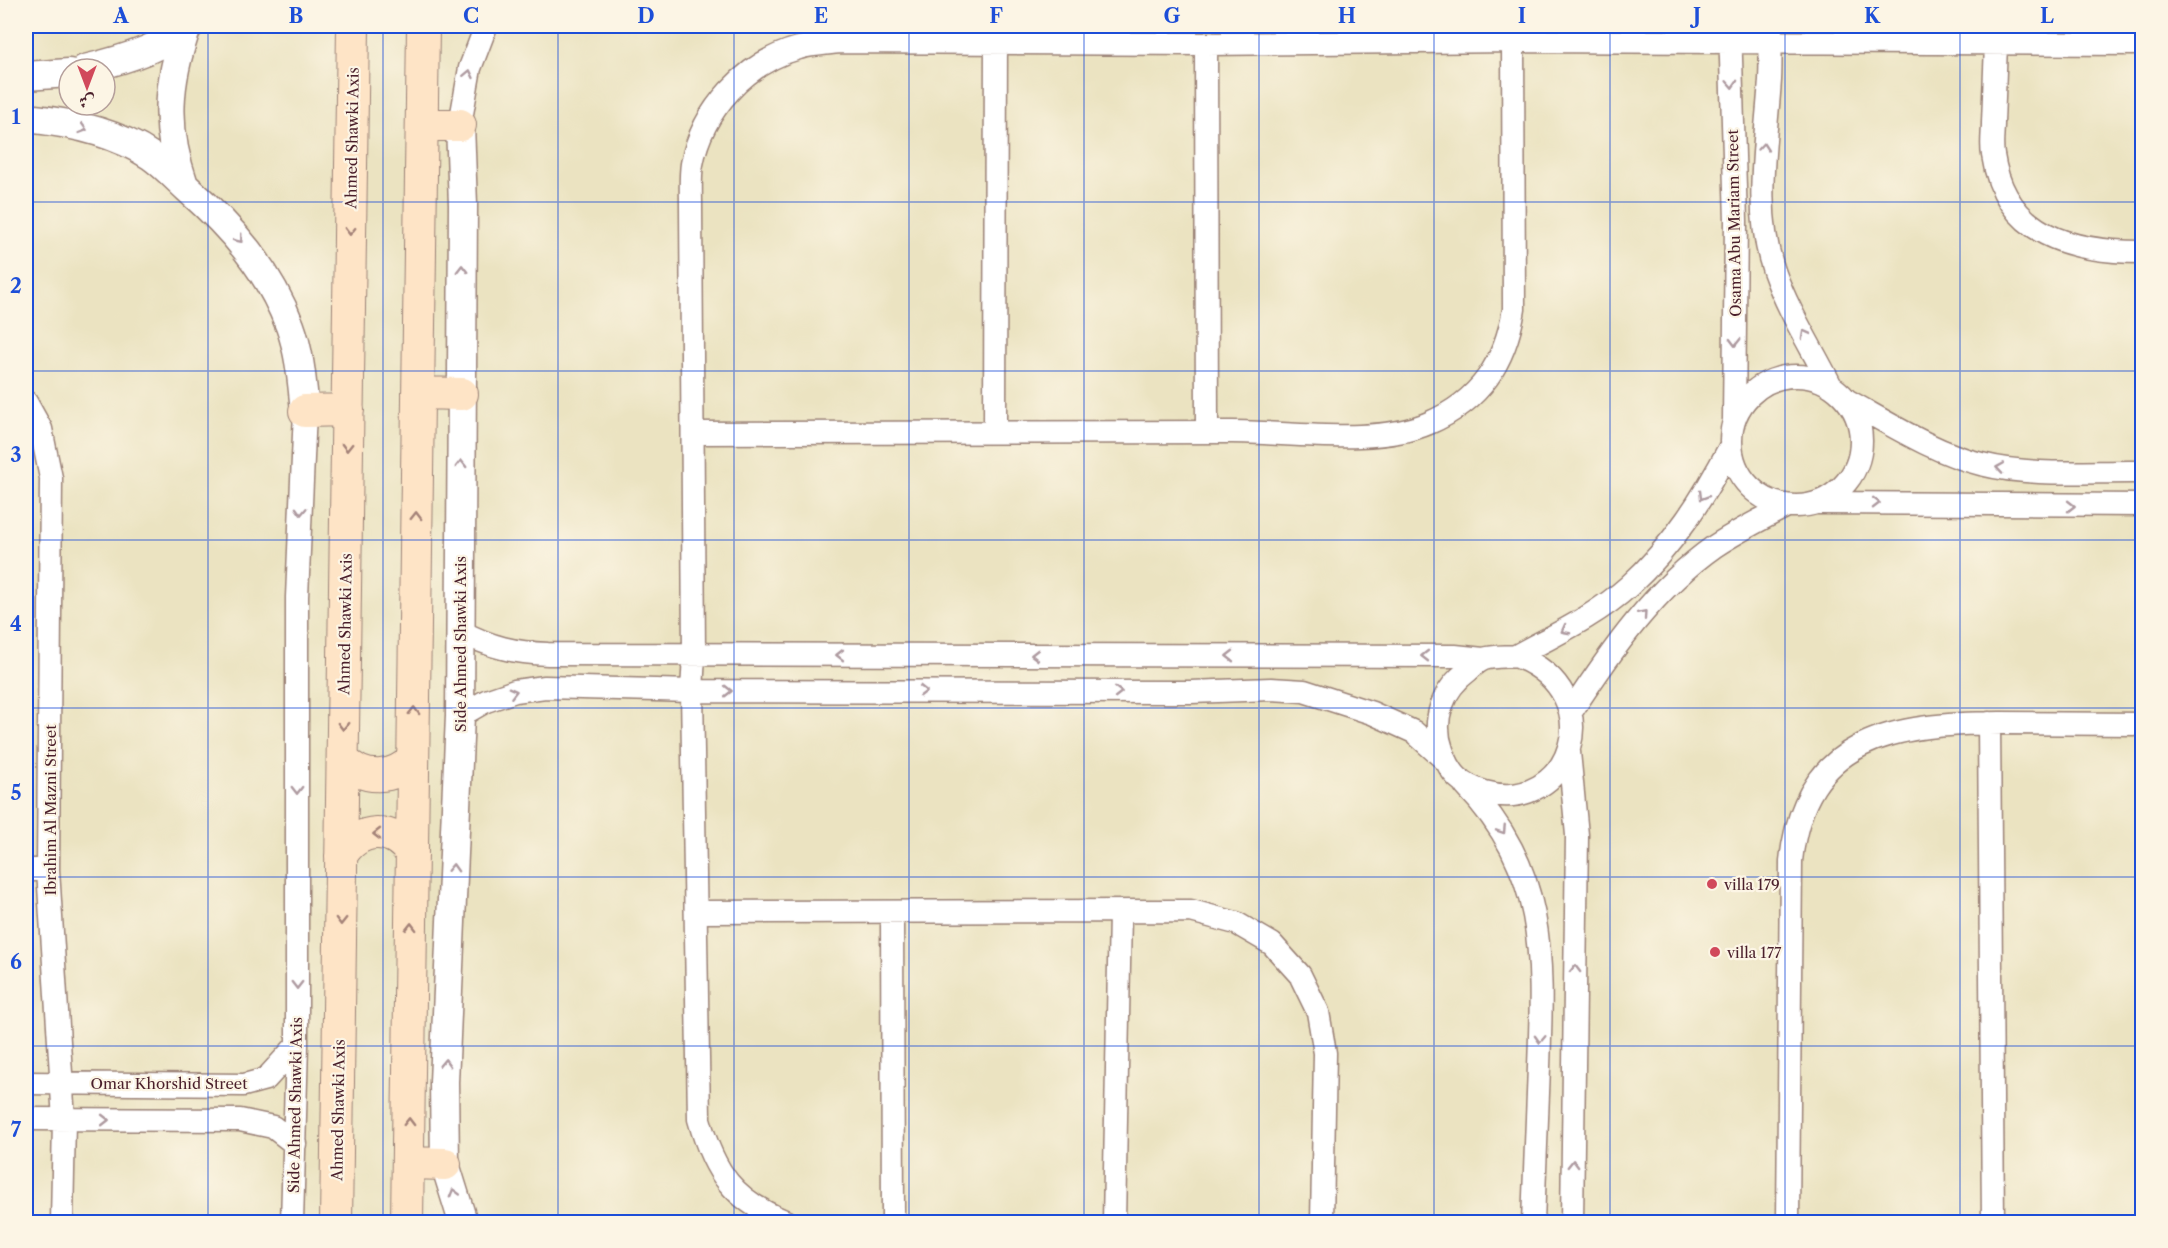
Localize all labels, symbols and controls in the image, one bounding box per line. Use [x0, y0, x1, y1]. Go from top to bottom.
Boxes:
text: A [112, 4, 129, 28]
text: B [289, 4, 304, 28]
text: C [463, 4, 479, 28]
text: D [637, 4, 655, 28]
text: E [814, 4, 828, 28]
text: F [989, 4, 1003, 28]
text: G [1164, 4, 1181, 28]
text: H [1338, 4, 1356, 28]
text: I [1518, 4, 1526, 28]
text: J [1689, 4, 1701, 28]
text: K [1864, 4, 1881, 28]
text: L [2040, 4, 2054, 28]
north arrow [57, 57, 117, 117]
street label: Ahmed Shawki Axis [341, 67, 363, 210]
one-way arrow [462, 69, 475, 79]
one-way arrow [1725, 79, 1738, 88]
text: ش [79, 92, 95, 112]
text: 1 [12, 105, 21, 129]
one-way arrow [78, 121, 88, 134]
street label: Osama Abu Mariam Street [1723, 128, 1745, 317]
one-way arrow [1757, 143, 1770, 152]
one-way arrow [344, 226, 356, 235]
one-way arrow [232, 232, 243, 243]
one-way arrow [456, 264, 469, 273]
text: 2 [10, 274, 22, 298]
one-way arrow [1800, 330, 1812, 340]
one-way arrow [1729, 337, 1741, 346]
one-way arrow [341, 442, 354, 451]
text: 3 [10, 443, 22, 467]
one-way arrow [455, 459, 467, 468]
one-way arrow [1996, 462, 2005, 474]
one-way arrow [1699, 490, 1711, 500]
one-way arrow [1872, 497, 1881, 510]
one-way arrow [2067, 500, 2076, 512]
one-way arrow [294, 507, 307, 516]
one-way arrow [410, 512, 422, 521]
street label: Ahmed Shawki Axis [334, 553, 356, 696]
street label: Side Ahmed Shawki Axis [451, 556, 470, 732]
one-way arrow [1636, 610, 1647, 620]
text: 4 [10, 612, 22, 636]
one-way arrow [1560, 623, 1571, 634]
one-way arrow [835, 649, 844, 661]
one-way arrow [1030, 649, 1039, 661]
one-way arrow [1225, 650, 1234, 662]
one-way arrow [1420, 650, 1429, 662]
one-way arrow [724, 685, 733, 697]
one-way arrow [919, 685, 928, 697]
one-way arrow [1114, 686, 1123, 698]
one-way arrow [508, 687, 518, 700]
one-way arrow [408, 707, 420, 716]
one-way arrow [337, 721, 350, 730]
street label: Ibrahim Al Mazni Street [41, 724, 60, 895]
text: 5 [10, 781, 22, 805]
one-way arrow [291, 786, 303, 795]
one-way arrow [1494, 824, 1505, 835]
one-way arrow [372, 828, 381, 840]
one-way arrow [447, 864, 460, 873]
place label: villa 179 [1723, 875, 1780, 894]
marker: villa 179 [1705, 877, 1719, 891]
one-way arrow [335, 916, 347, 925]
one-way arrow [405, 923, 417, 932]
place label: villa 177 [1726, 943, 1782, 962]
marker: villa 177 [1708, 945, 1722, 959]
text: 6 [10, 950, 22, 974]
one-way arrow [1569, 965, 1582, 974]
one-way arrow [291, 981, 303, 990]
street label: Side Ahmed Shawki Axis [284, 1017, 306, 1193]
one-way arrow [1534, 1035, 1547, 1044]
street label: Ahmed Shawki Axis [327, 1039, 349, 1182]
one-way arrow [439, 1059, 452, 1068]
street label: Omar Khorshid Street [90, 1074, 248, 1093]
one-way arrow [100, 1114, 109, 1126]
text: 7 [11, 1118, 22, 1142]
one-way arrow [403, 1118, 415, 1127]
one-way arrow [1567, 1160, 1579, 1169]
one-way arrow [449, 1188, 461, 1199]

